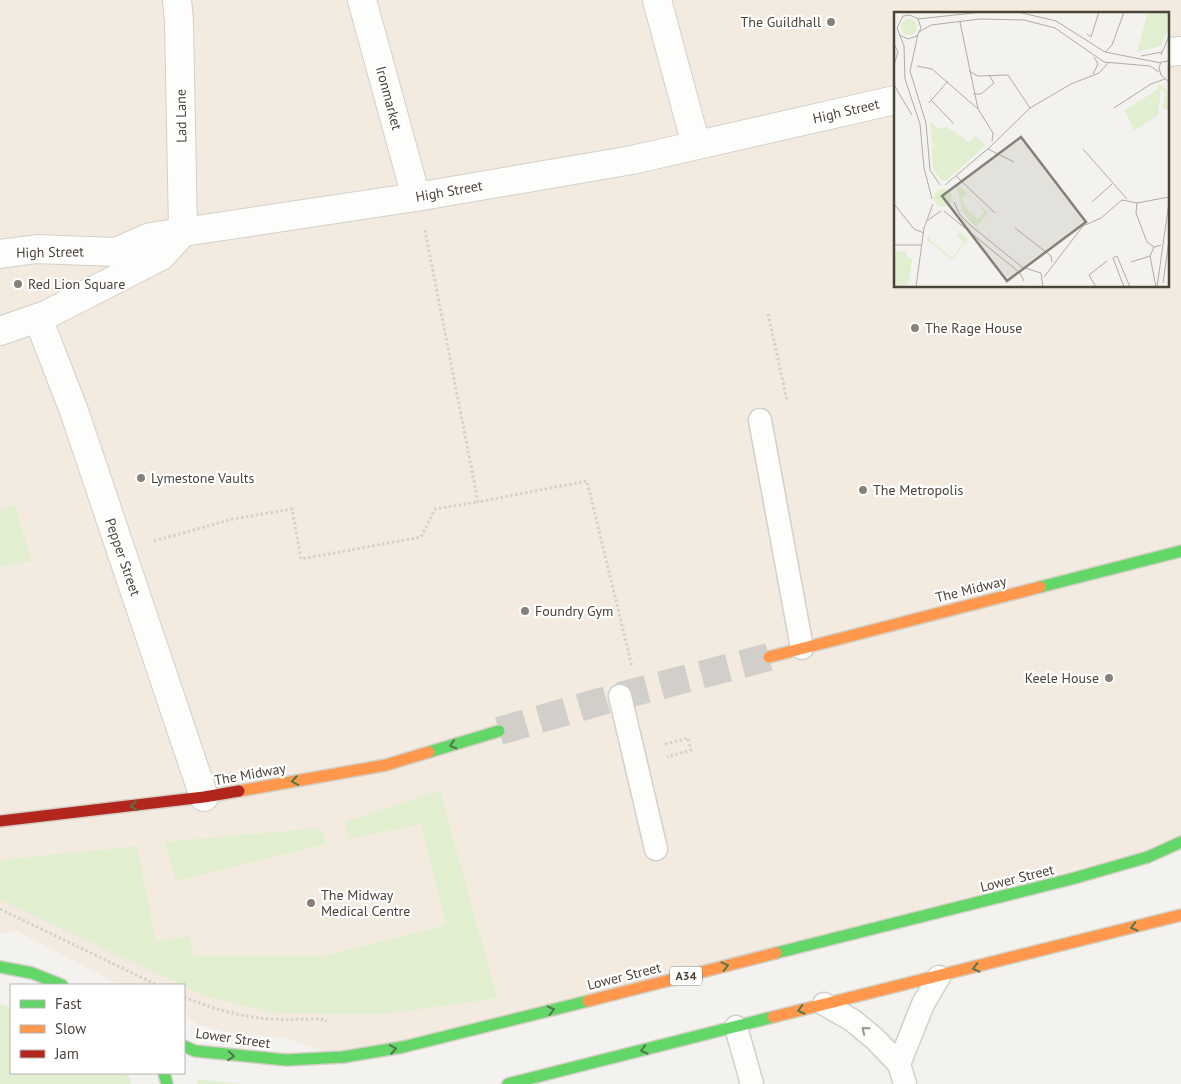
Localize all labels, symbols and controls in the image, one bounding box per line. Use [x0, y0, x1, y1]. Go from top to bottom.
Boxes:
inset map [894, 12, 1168, 288]
place label: The Guildhall [740, 13, 821, 31]
marker: The Guildhall [825, 16, 837, 28]
street label: Ironmarket [372, 64, 406, 132]
street label: Lad Lane [172, 89, 190, 143]
street label: High Street [811, 95, 881, 127]
street label: High Street [414, 176, 484, 206]
street label: High Street [16, 242, 84, 262]
place label: Red Lion Square [28, 275, 125, 293]
marker: Red Lion Square [12, 278, 24, 290]
place label: The Rage House [925, 319, 1022, 337]
marker: The Rage House [909, 322, 921, 334]
place label: Lymestone Vaults [151, 469, 255, 487]
marker: Lymestone Vaults [135, 472, 147, 484]
place label: The Metropolis [873, 481, 963, 499]
marker: The Metropolis [857, 484, 869, 496]
street label: Pepper Street [101, 516, 145, 598]
street label: The Midway [934, 571, 1009, 606]
place label: Foundry Gym [535, 602, 613, 620]
marker: Foundry Gym [519, 605, 531, 617]
place label: Keele House [1025, 669, 1099, 687]
marker: Keele House [1103, 672, 1115, 684]
one-way arrow [449, 739, 457, 749]
street label: The Midway [213, 759, 288, 789]
one-way arrow [290, 776, 299, 786]
one-way arrow [130, 800, 138, 811]
street label: Lower Street [978, 860, 1056, 896]
place label: The Midway Medical Centre [321, 886, 410, 920]
marker: The Midway Medical Centre [305, 897, 317, 909]
one-way arrow [1130, 922, 1138, 932]
street label: Lower Street [585, 958, 663, 994]
one-way arrow [721, 961, 730, 972]
one-way arrow [973, 962, 981, 972]
road number: A34 [670, 966, 702, 986]
legend [10, 984, 185, 1074]
text: Fast [55, 994, 82, 1013]
one-way arrow [797, 1004, 806, 1015]
one-way arrow [546, 1005, 555, 1016]
text: Slow [55, 1019, 86, 1038]
street label: Lower Street [194, 1024, 272, 1052]
one-way arrow [862, 1028, 871, 1036]
text: Jam [54, 1044, 79, 1063]
one-way arrow [388, 1044, 397, 1054]
one-way arrow [639, 1044, 648, 1055]
one-way arrow [227, 1050, 235, 1061]

